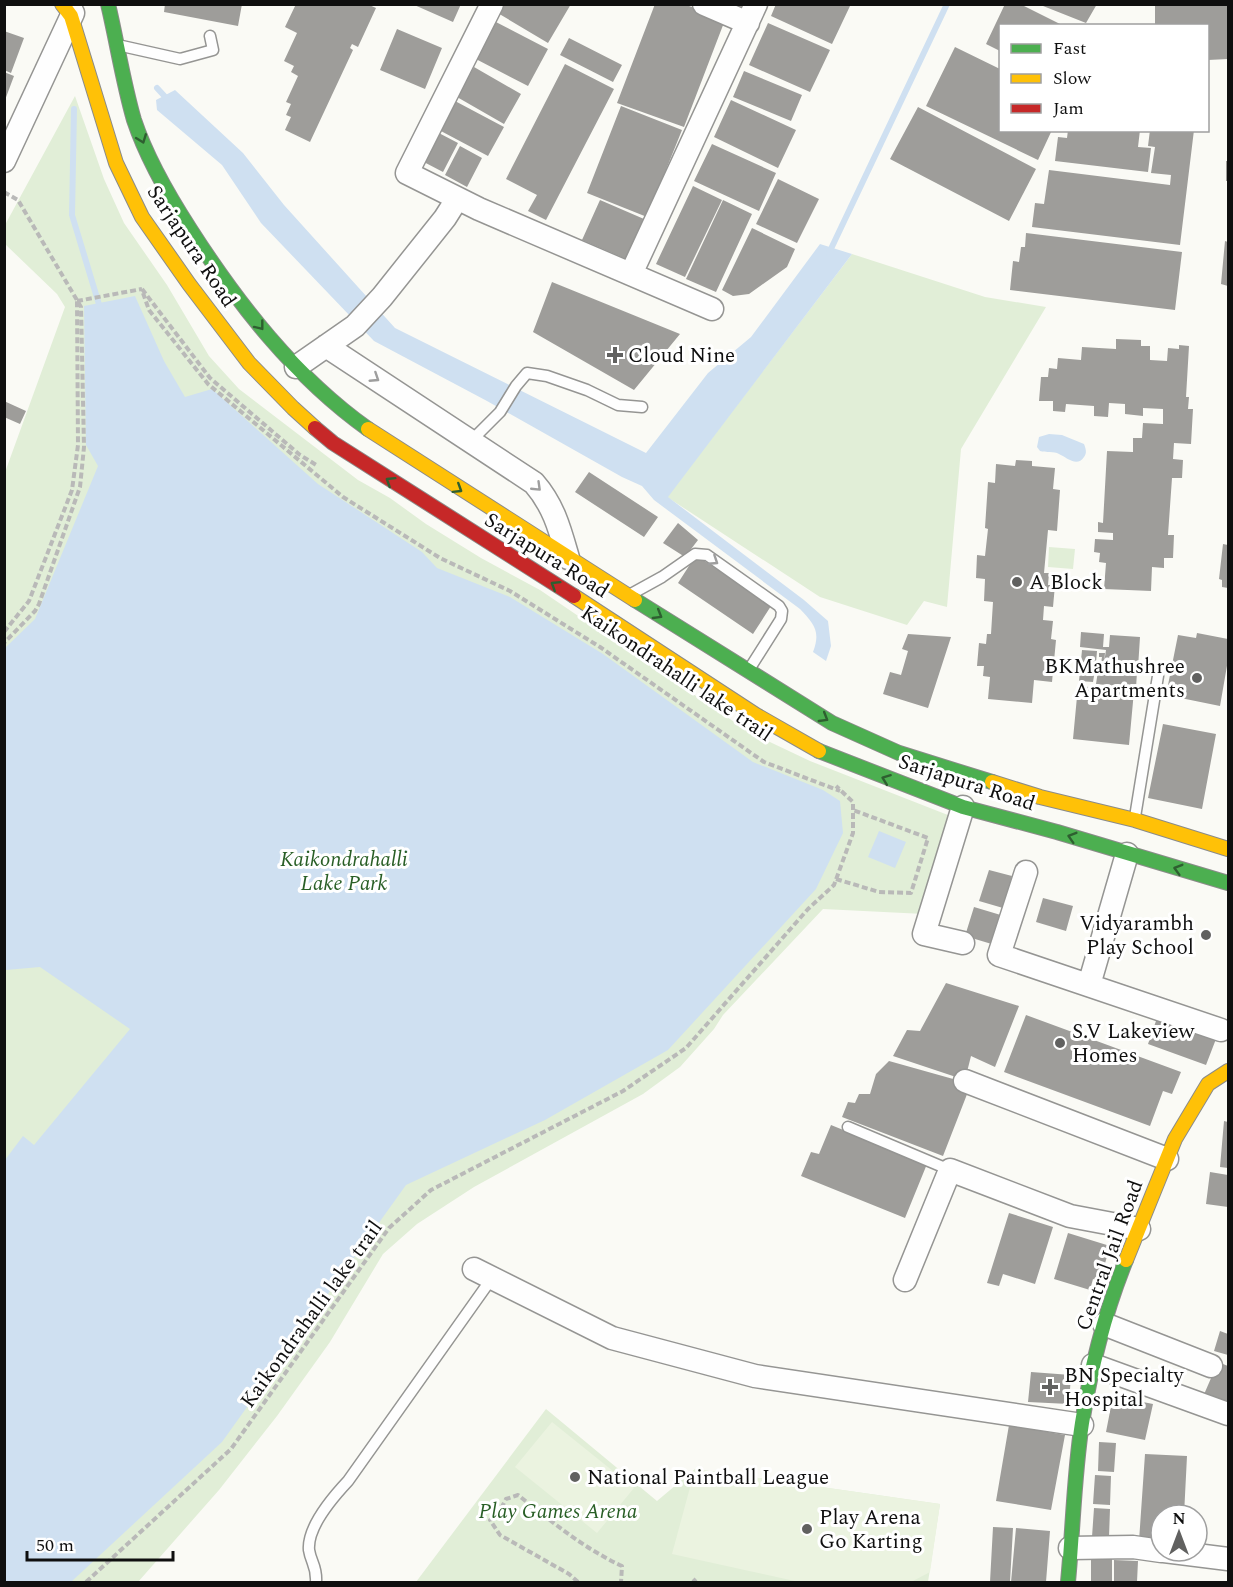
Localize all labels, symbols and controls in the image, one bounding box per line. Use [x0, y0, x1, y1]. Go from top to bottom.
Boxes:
legend [999, 24, 1209, 132]
text: Fast [1053, 35, 1086, 62]
text: Slow [1053, 65, 1092, 92]
text: Jam [1053, 95, 1084, 122]
one-way arrow [135, 133, 147, 144]
street label: Sarjapura Road [138, 179, 244, 314]
one-way arrow [252, 319, 263, 330]
place label: Cloud Nine [628, 340, 735, 372]
marker: Cloud Nine [606, 346, 624, 364]
one-way arrow [369, 371, 380, 382]
one-way arrow [386, 477, 396, 489]
one-way arrow [530, 480, 540, 491]
one-way arrow [452, 481, 462, 493]
street label: Sarjapura Road [478, 505, 615, 607]
one-way arrow [708, 553, 718, 565]
place label: A Block [1029, 567, 1103, 599]
marker: A Block [1010, 575, 1024, 589]
one-way arrow [551, 581, 561, 593]
street label: Kaikondrahalli lake trail [574, 598, 779, 750]
one-way arrow [652, 608, 662, 619]
place label: BKMathushree Apartments [1044, 651, 1185, 707]
marker: BKMathushree Apartments [1190, 671, 1204, 685]
one-way arrow [818, 711, 828, 723]
street label: Sarjapura Road [894, 746, 1039, 820]
one-way arrow [881, 773, 892, 786]
one-way arrow [1067, 832, 1078, 844]
park label: Kaikondrahalli Lake Park [280, 844, 408, 900]
one-way arrow [1173, 863, 1183, 876]
place label: Vidyarambh Play School [1079, 908, 1194, 964]
marker: Vidyarambh Play School [1199, 928, 1213, 942]
place label: S.V Lakeview Homes [1072, 1016, 1196, 1072]
marker: S.V Lakeview Homes [1053, 1036, 1067, 1050]
street label: Central Jail Road [1068, 1175, 1152, 1335]
street label: Kaikondrahalli lake trail [233, 1214, 391, 1415]
place label: BN Specialty Hospital [1064, 1360, 1185, 1416]
marker: BN Specialty Hospital [1041, 1378, 1059, 1396]
place label: National Paintball League [587, 1462, 829, 1494]
marker: National Paintball League [568, 1470, 582, 1484]
park label: Play Games Arena [479, 1496, 638, 1528]
place label: Play Arena Go Karting [819, 1502, 923, 1558]
north arrow [1149, 1503, 1209, 1563]
text: N [1172, 1507, 1186, 1531]
marker: Play Arena Go Karting [800, 1522, 814, 1536]
scale bar [27, 1524, 172, 1562]
text: 50 m [36, 1532, 74, 1559]

